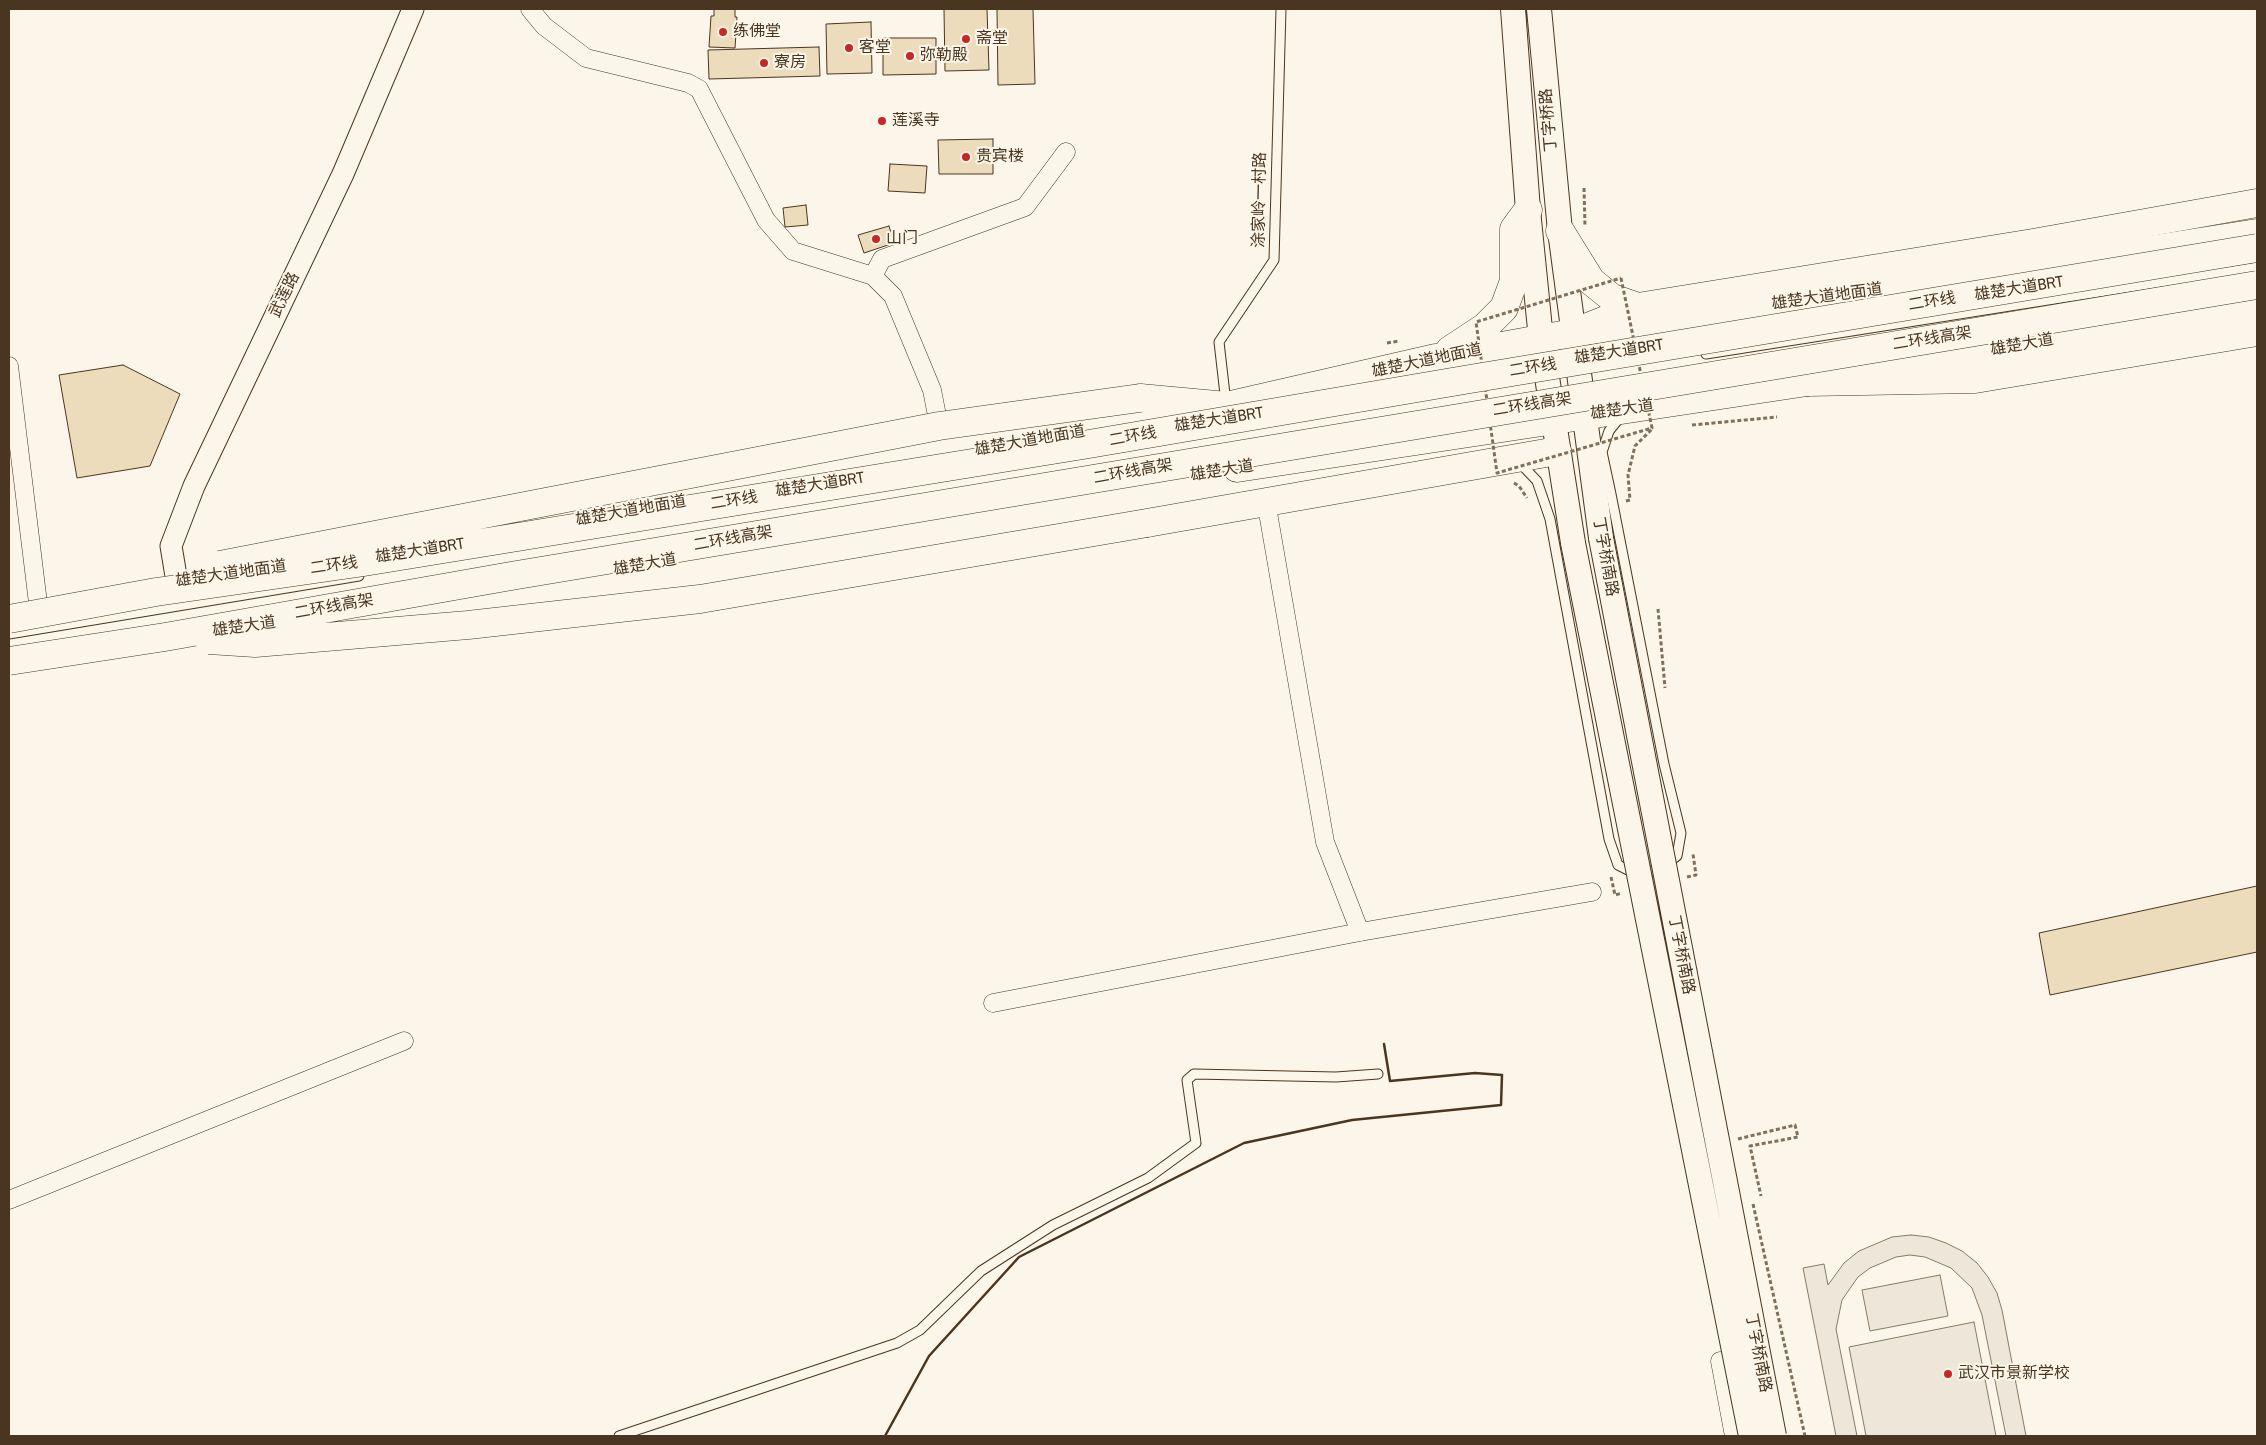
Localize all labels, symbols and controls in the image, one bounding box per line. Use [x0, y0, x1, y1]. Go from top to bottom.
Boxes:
place label: 练佛堂 [733, 22, 781, 42]
marker: 练佛堂 [717, 26, 729, 38]
place label: 斋堂 [976, 29, 1008, 49]
marker: 斋堂 [960, 33, 972, 45]
place label: 客堂 [859, 38, 891, 58]
marker: 客堂 [843, 42, 855, 54]
place label: 弥勒殿 [920, 46, 968, 66]
marker: 弥勒殿 [904, 50, 916, 62]
place label: 寮房 [774, 53, 806, 73]
marker: 寮房 [758, 57, 770, 69]
street label: 丁字桥路 [1537, 87, 1561, 153]
place label: 莲溪寺 [892, 111, 940, 131]
marker: 莲溪寺 [876, 115, 888, 127]
place label: 贵宾楼 [976, 147, 1024, 167]
marker: 贵宾楼 [960, 151, 972, 163]
street label: 涂家岭一村路 [1250, 152, 1270, 248]
place label: 山门 [886, 229, 918, 249]
marker: 山门 [870, 233, 882, 245]
street label: 武莲路 [266, 269, 304, 321]
street label: 雄楚大道BRT [1973, 272, 2065, 306]
street label: 雄楚大道地面道 [1770, 280, 1884, 314]
street label: 二环线 [1907, 289, 1957, 315]
street label: 二环线高架 [1891, 323, 1973, 355]
street label: 雄楚大道 [1989, 330, 2055, 360]
street label: 雄楚大道BRT [1573, 335, 1665, 369]
street label: 雄楚大道地面道 [1370, 340, 1484, 382]
street label: 二环线 [1508, 355, 1558, 381]
street label: 二环线高架 [1491, 389, 1573, 421]
street label: 雄楚大道 [1589, 396, 1655, 424]
street label: 雄楚大道BRT [1173, 403, 1265, 437]
street label: 雄楚大道地面道 [973, 422, 1087, 460]
street label: 二环线 [1108, 423, 1158, 451]
street label: 二环线高架 [1092, 456, 1174, 488]
street label: 雄楚大道 [1189, 457, 1255, 485]
street label: 雄楚大道BRT [774, 468, 866, 502]
street label: 二环线 [709, 488, 759, 514]
street label: 雄楚大道地面道 [574, 492, 688, 530]
street label: 丁字桥南路 [1589, 516, 1621, 598]
street label: 二环线高架 [692, 523, 774, 555]
street label: 雄楚大道BRT [374, 534, 466, 568]
street label: 雄楚大道 [612, 550, 678, 580]
street label: 二环线 [309, 553, 359, 579]
street label: 雄楚大道地面道 [174, 557, 288, 591]
street label: 二环线高架 [293, 591, 375, 623]
street label: 雄楚大道 [211, 613, 277, 641]
street label: 丁字桥南路 [1664, 914, 1698, 996]
street label: 丁字桥南路 [1741, 1312, 1775, 1394]
place label: 武汉市景新学校 [1958, 1364, 2070, 1384]
marker: 武汉市景新学校 [1942, 1368, 1954, 1380]

